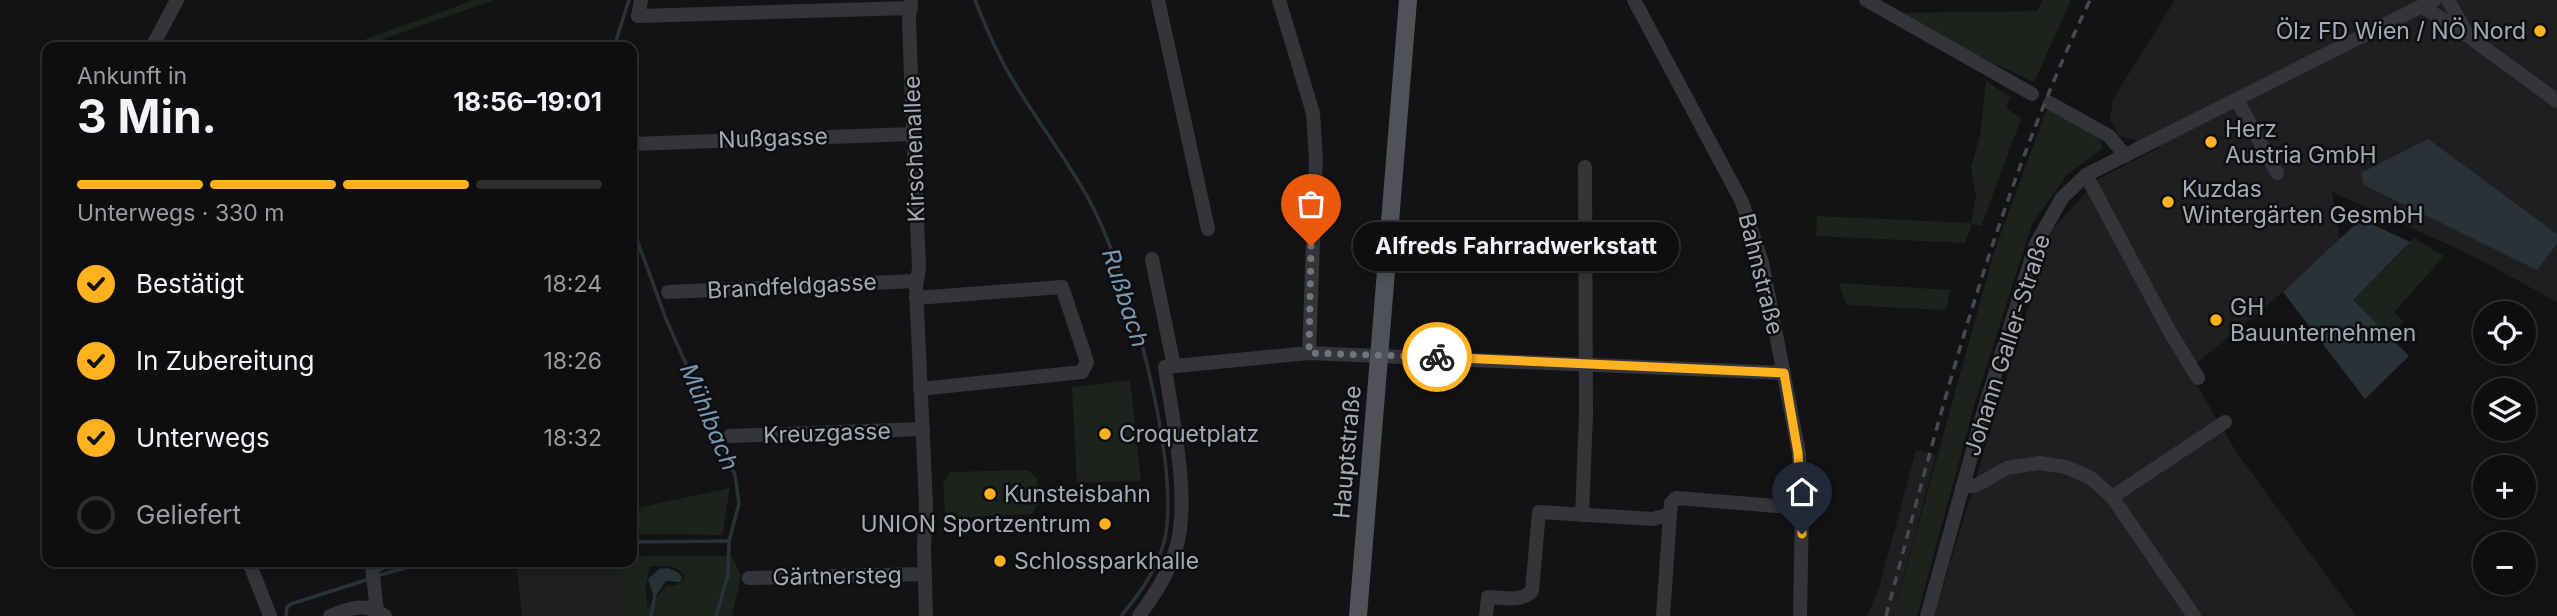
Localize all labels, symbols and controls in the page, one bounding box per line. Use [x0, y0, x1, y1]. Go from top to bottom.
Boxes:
place label: Ölz FD Wien / NÖ Nord [2276, 17, 2526, 45]
marker: Ölz FD Wien / NÖ Nord [2532, 23, 2548, 39]
text: Ankunft in [77, 62, 187, 90]
street label: Kirschenallee [897, 75, 931, 223]
text: 18:56–19:01 [453, 86, 602, 117]
text: 3 Min. [77, 88, 217, 144]
place label: Herz Austria GmbH [2225, 115, 2377, 169]
street label: Nußgasse [718, 122, 828, 154]
marker: Herz Austria GmbH [2203, 134, 2219, 150]
pin [1281, 174, 1341, 246]
place label: Kuzdas Wintergärten GesmbH [2182, 175, 2424, 229]
icon: bag [1292, 185, 1330, 223]
marker: Kuzdas Wintergärten GesmbH [2160, 194, 2176, 210]
text: Unterwegs · 330 m [77, 199, 284, 227]
street label: Bahnstraße [1732, 210, 1790, 338]
callout: Alfreds Fahrradwerkstatt [1353, 222, 1678, 270]
street label: Johann Galler-Straße [1958, 231, 2056, 459]
text: Alfreds Fahrradwerkstatt [1375, 232, 1657, 260]
water label: Rußbach [1096, 245, 1155, 351]
icon: check [77, 265, 115, 303]
text: Bestätigt [136, 268, 244, 299]
street label: Brandfeldgasse [706, 268, 878, 304]
text: 18:24 [543, 270, 602, 298]
place label: GH Bauunternehmen [2230, 293, 2416, 347]
map controls [2473, 301, 2536, 595]
button: locate [2473, 301, 2536, 364]
marker: GH Bauunternehmen [2208, 312, 2224, 328]
courier [1402, 322, 1472, 392]
icon: bike [1418, 338, 1456, 376]
icon: check [77, 342, 115, 380]
text: In Zubereitung [136, 345, 314, 376]
text: 18:26 [544, 347, 602, 375]
water label: Mühlbach [674, 359, 745, 475]
button: layers [2473, 378, 2536, 441]
street label: Hauptstraße [1327, 384, 1367, 520]
street label: Kreuzgasse [763, 417, 891, 449]
icon: check [77, 419, 115, 457]
place label: Croquetplatz [1119, 420, 1259, 448]
text: Unterwegs [136, 422, 270, 453]
text: 18:32 [544, 424, 602, 452]
marker: Croquetplatz [1097, 426, 1113, 442]
button: + [2473, 455, 2536, 518]
pin [1772, 462, 1832, 534]
icon: home [1783, 473, 1821, 511]
place label: Kunsteisbahn [1004, 480, 1151, 508]
marker: Kunsteisbahn [982, 486, 998, 502]
text: Geliefert [136, 499, 241, 530]
place label: UNION Sportzentrum [861, 510, 1091, 538]
marker: UNION Sportzentrum [1097, 516, 1113, 532]
button: − [2473, 532, 2536, 595]
place label: Schlossparkhalle [1014, 547, 1199, 575]
marker: Schlossparkhalle [992, 553, 1008, 569]
street label: Gärtnersteg [772, 561, 902, 591]

